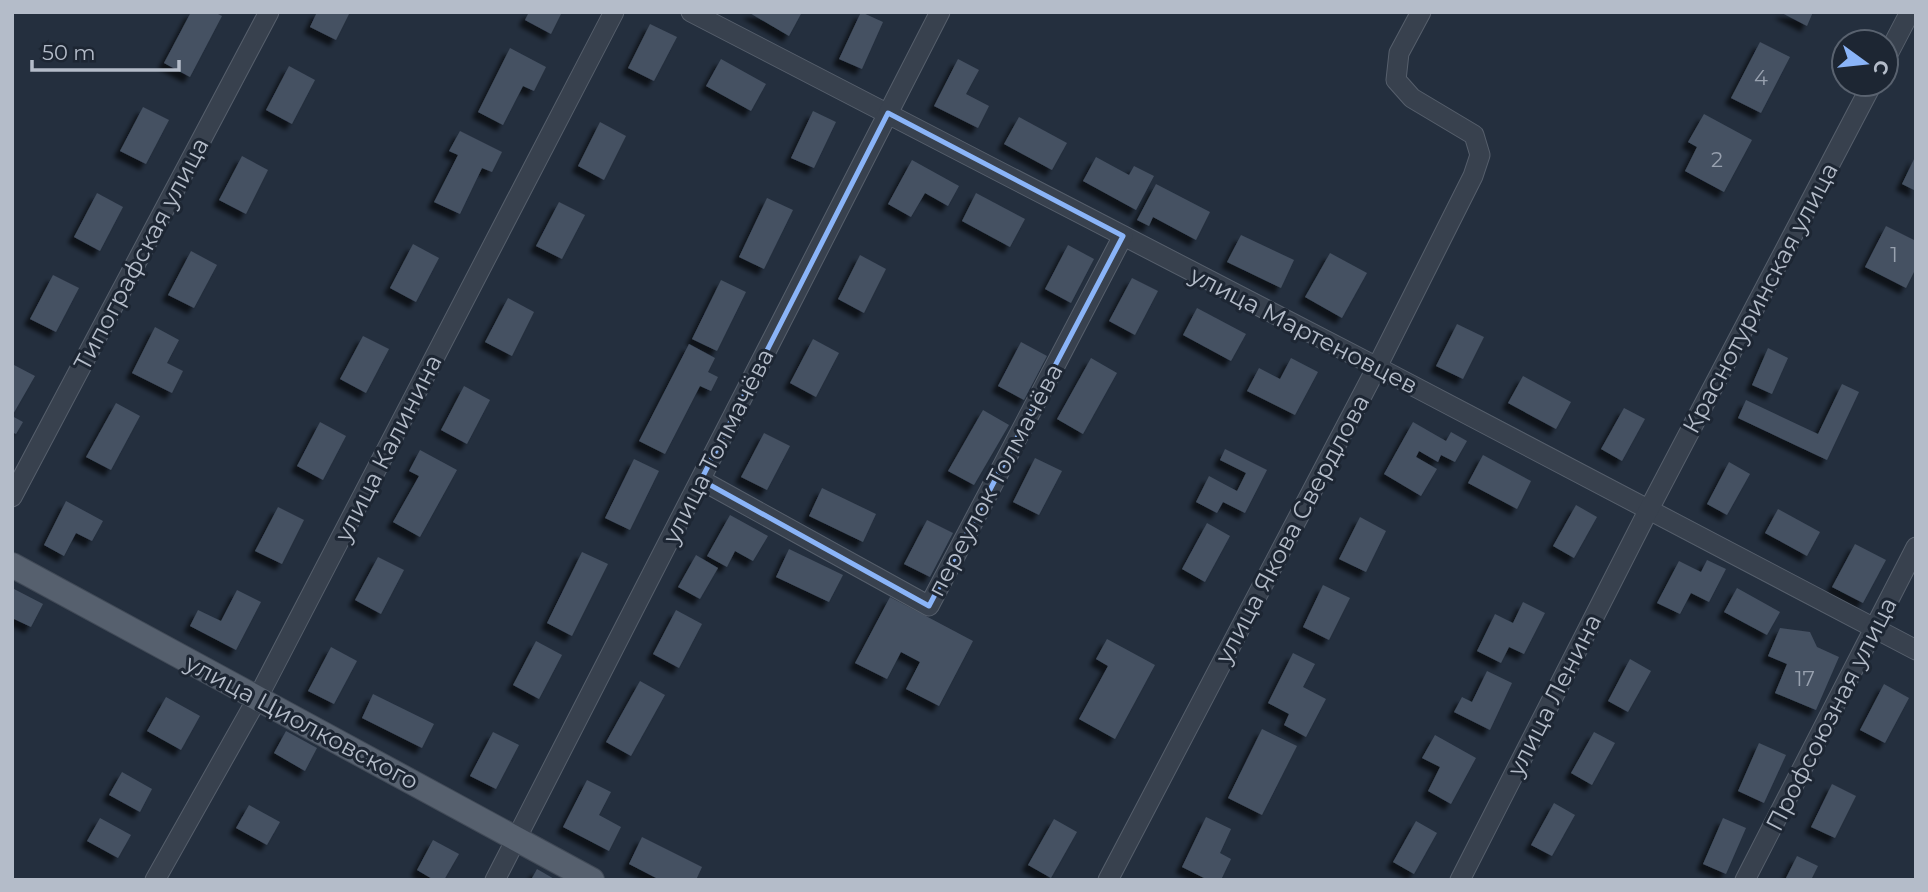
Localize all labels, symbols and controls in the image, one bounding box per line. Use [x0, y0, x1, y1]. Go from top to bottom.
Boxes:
scale bar [32, 28, 178, 72]
north arrow [1830, 28, 1900, 98]
text: 50 m [42, 40, 96, 65]
text: С [1868, 58, 1894, 77]
house number: 4 [1754, 65, 1768, 90]
street label: Типографская улица [67, 133, 215, 375]
house number: 2 [1711, 147, 1723, 172]
street label: Краснотуринская улица [1676, 158, 1844, 438]
house number: 1 [1890, 242, 1898, 267]
street label: улица Мартеновцев [1184, 259, 1423, 400]
street label: улица Толмачёва [656, 344, 780, 549]
street label: улица Калинина [328, 350, 448, 547]
street label: переулок Толмачёва [921, 359, 1069, 601]
street label: улица Якова Свердлова [1208, 390, 1375, 669]
street label: Профсоюзная улица [1759, 592, 1903, 836]
street label: улица Ленина [1500, 609, 1607, 782]
street label: улица Циолковского [180, 648, 423, 796]
house number: 17 [1795, 666, 1815, 691]

